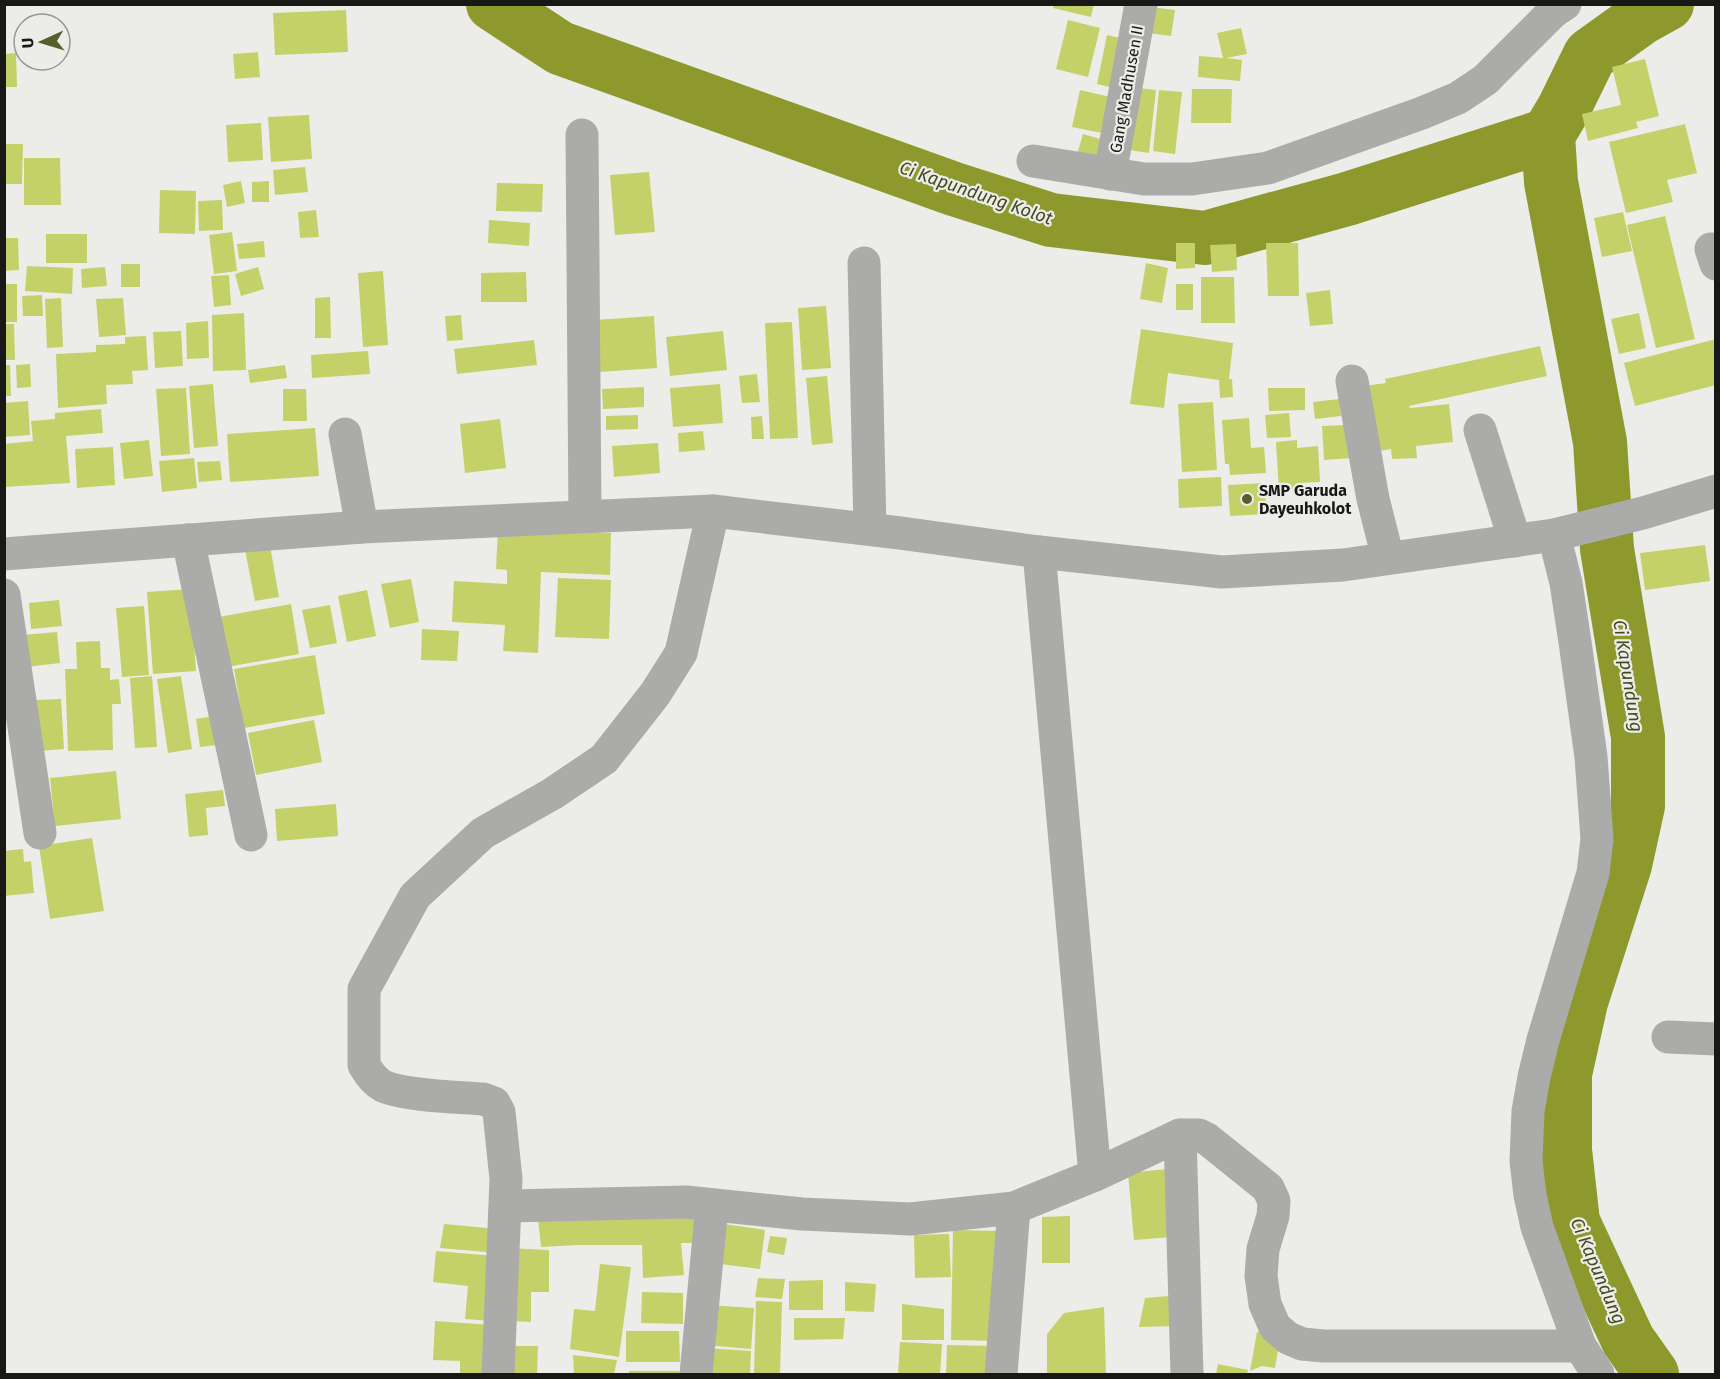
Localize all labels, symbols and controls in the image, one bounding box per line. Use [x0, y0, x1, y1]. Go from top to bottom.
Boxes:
north arrow [12, 12, 72, 72]
street label: Gang Madhusen II [1106, 24, 1147, 154]
text: U [18, 37, 37, 49]
water label: Ci Kapundung Kolot [897, 156, 1056, 230]
place label: SMP Garuda Dayeuhkolot [1259, 481, 1352, 518]
marker: SMP Garuda Dayeuhkolot [1240, 492, 1254, 506]
water label: Ci Kapundung [1608, 618, 1648, 734]
water label: Ci Kapundung [1566, 1215, 1630, 1327]

